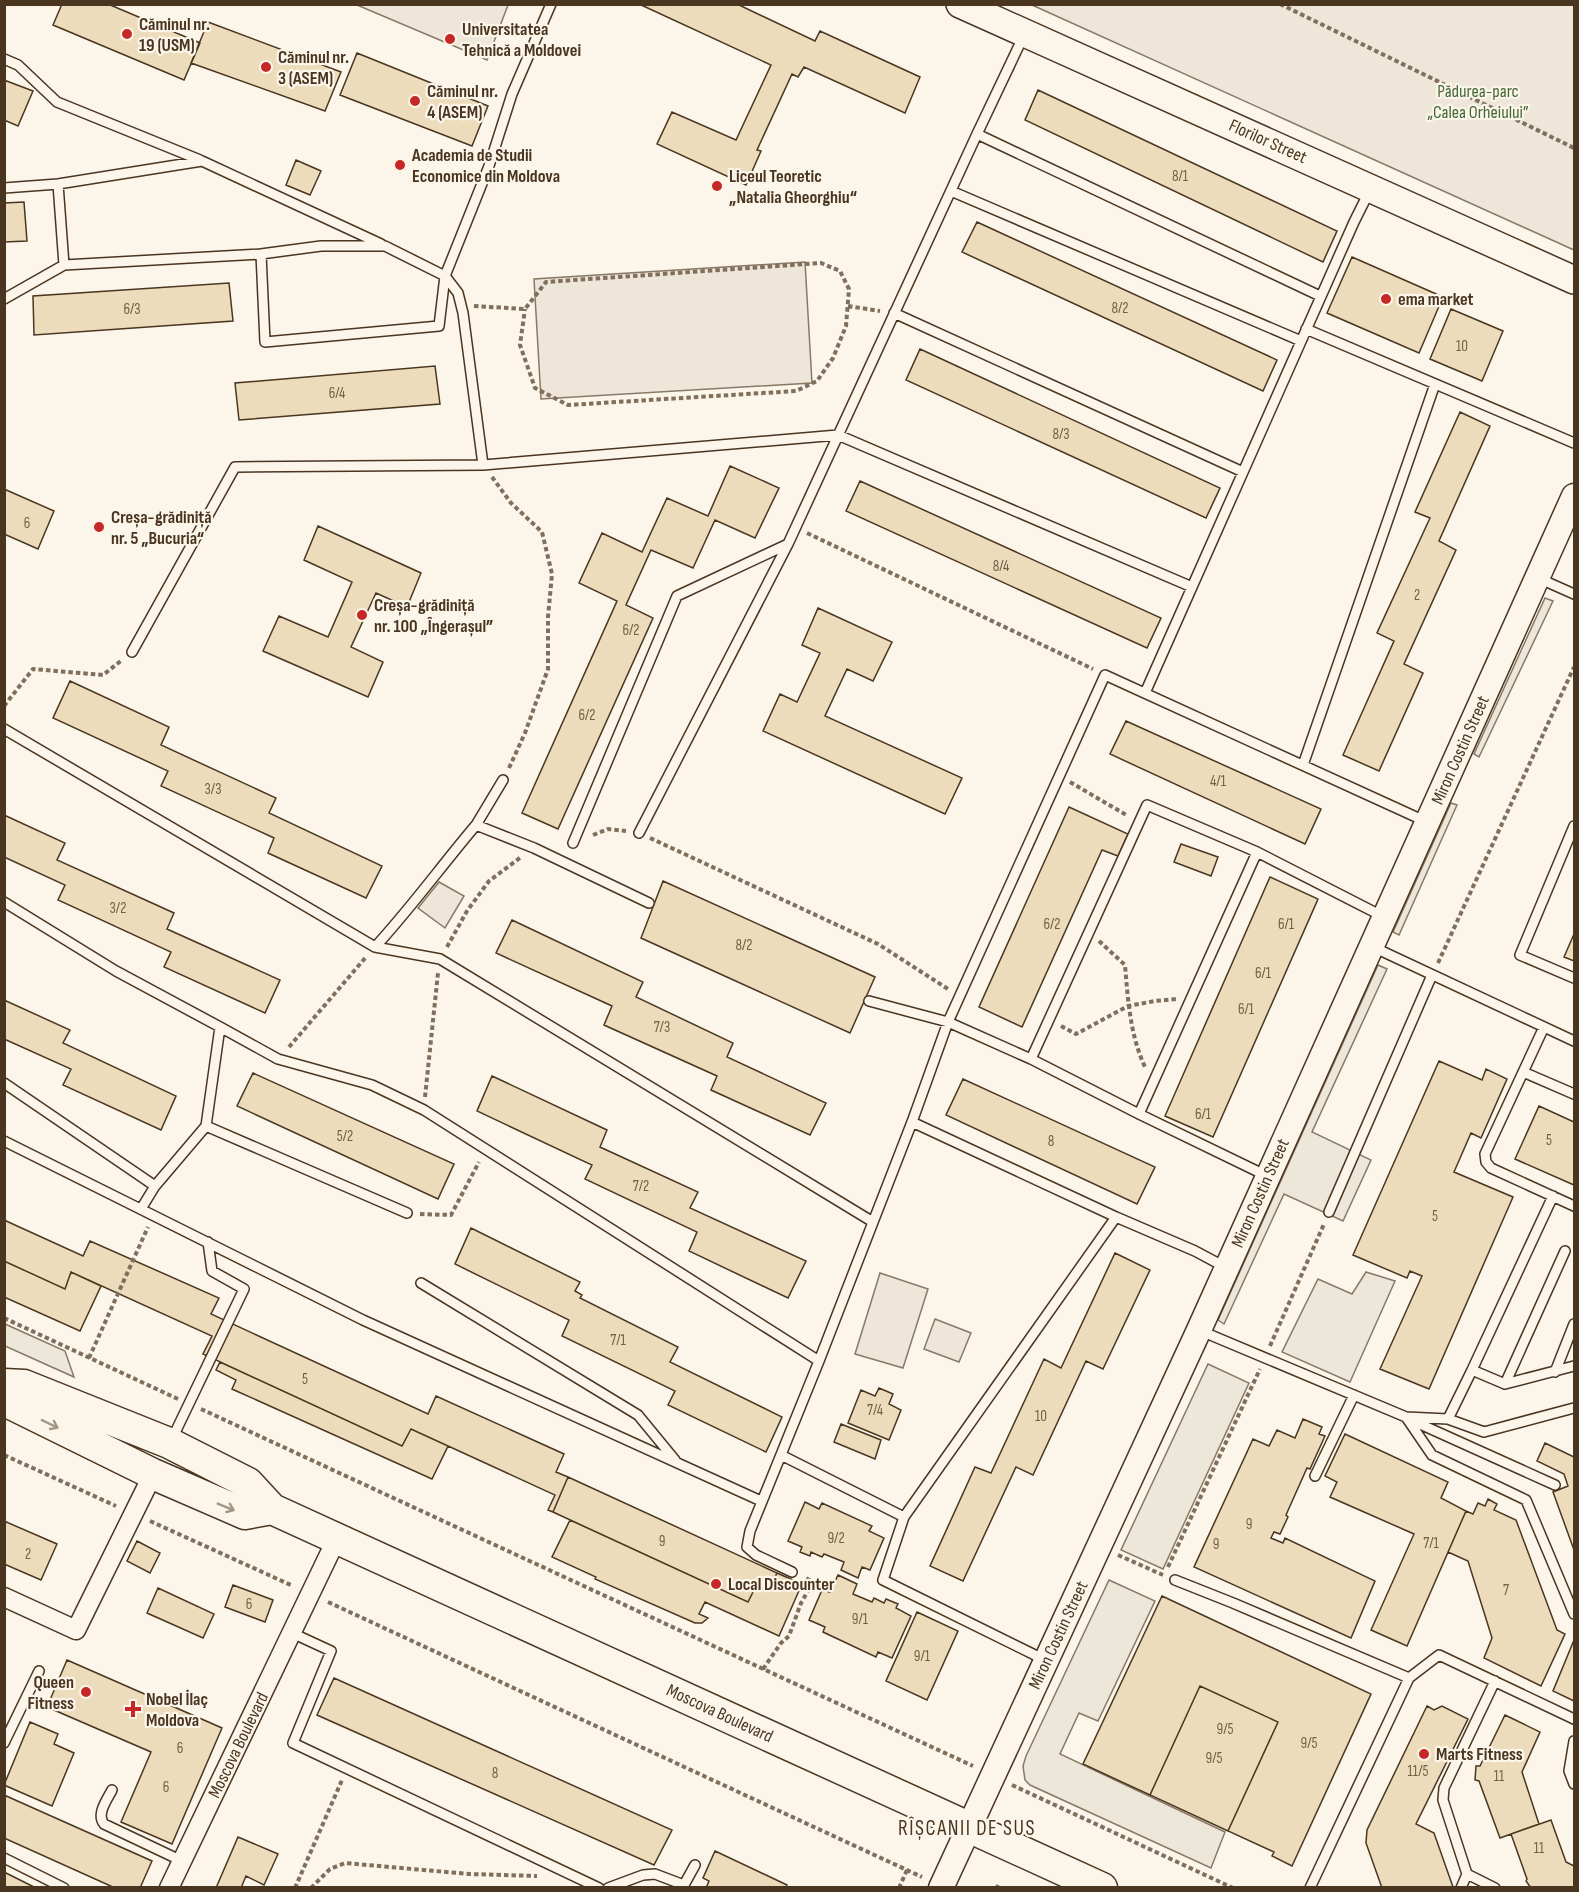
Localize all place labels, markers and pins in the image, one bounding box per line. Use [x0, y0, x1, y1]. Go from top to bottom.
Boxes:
place label: Căminul nr. 19 (USM) [139, 14, 210, 56]
place label: Universitatea Tehnică a Moldovei [462, 19, 581, 61]
marker: Căminul nr. 19 (USM) [120, 27, 134, 41]
marker: Universitatea Tehnică a Moldovei [443, 32, 457, 46]
place label: Căminul nr. 3 (ASEM) [278, 47, 349, 89]
marker: Căminul nr. 3 (ASEM) [259, 60, 273, 74]
place label: Căminul nr. 4 (ASEM) [427, 81, 498, 123]
marker: Căminul nr. 4 (ASEM) [408, 94, 422, 108]
place label: Academia de Studii Economice din Moldova [411, 145, 560, 187]
marker: Academia de Studii Economice din Moldova [393, 158, 407, 172]
place label: Liceul Teoretic „Natalia Gheorghiu“ [729, 166, 857, 208]
marker: Liceul Teoretic „Natalia Gheorghiu“ [710, 179, 724, 193]
place label: ema market [1398, 289, 1474, 310]
marker: ema market [1379, 292, 1393, 306]
place label: Creșa-grădiniță nr. 5 „Bucuria“ [111, 507, 212, 549]
marker: Creșa-grădiniță nr. 5 „Bucuria“ [92, 520, 106, 534]
place label: Creșa-grădiniță nr. 100 „Îngerașul” [374, 595, 494, 637]
marker: Creșa-grădiniță nr. 100 „Îngerașul” [355, 608, 369, 622]
place label: Local Discounter [728, 1574, 835, 1595]
marker: Local Discounter [709, 1577, 723, 1591]
place label: Queen Fitness [27, 1672, 74, 1714]
marker: Queen Fitness [79, 1685, 93, 1699]
place label: Nobel İlaç Moldova [146, 1689, 208, 1731]
marker: Nobel İlaç Moldova [124, 1700, 142, 1718]
place label: Marts Fitness [1436, 1744, 1523, 1765]
marker: Marts Fitness [1417, 1747, 1431, 1761]

